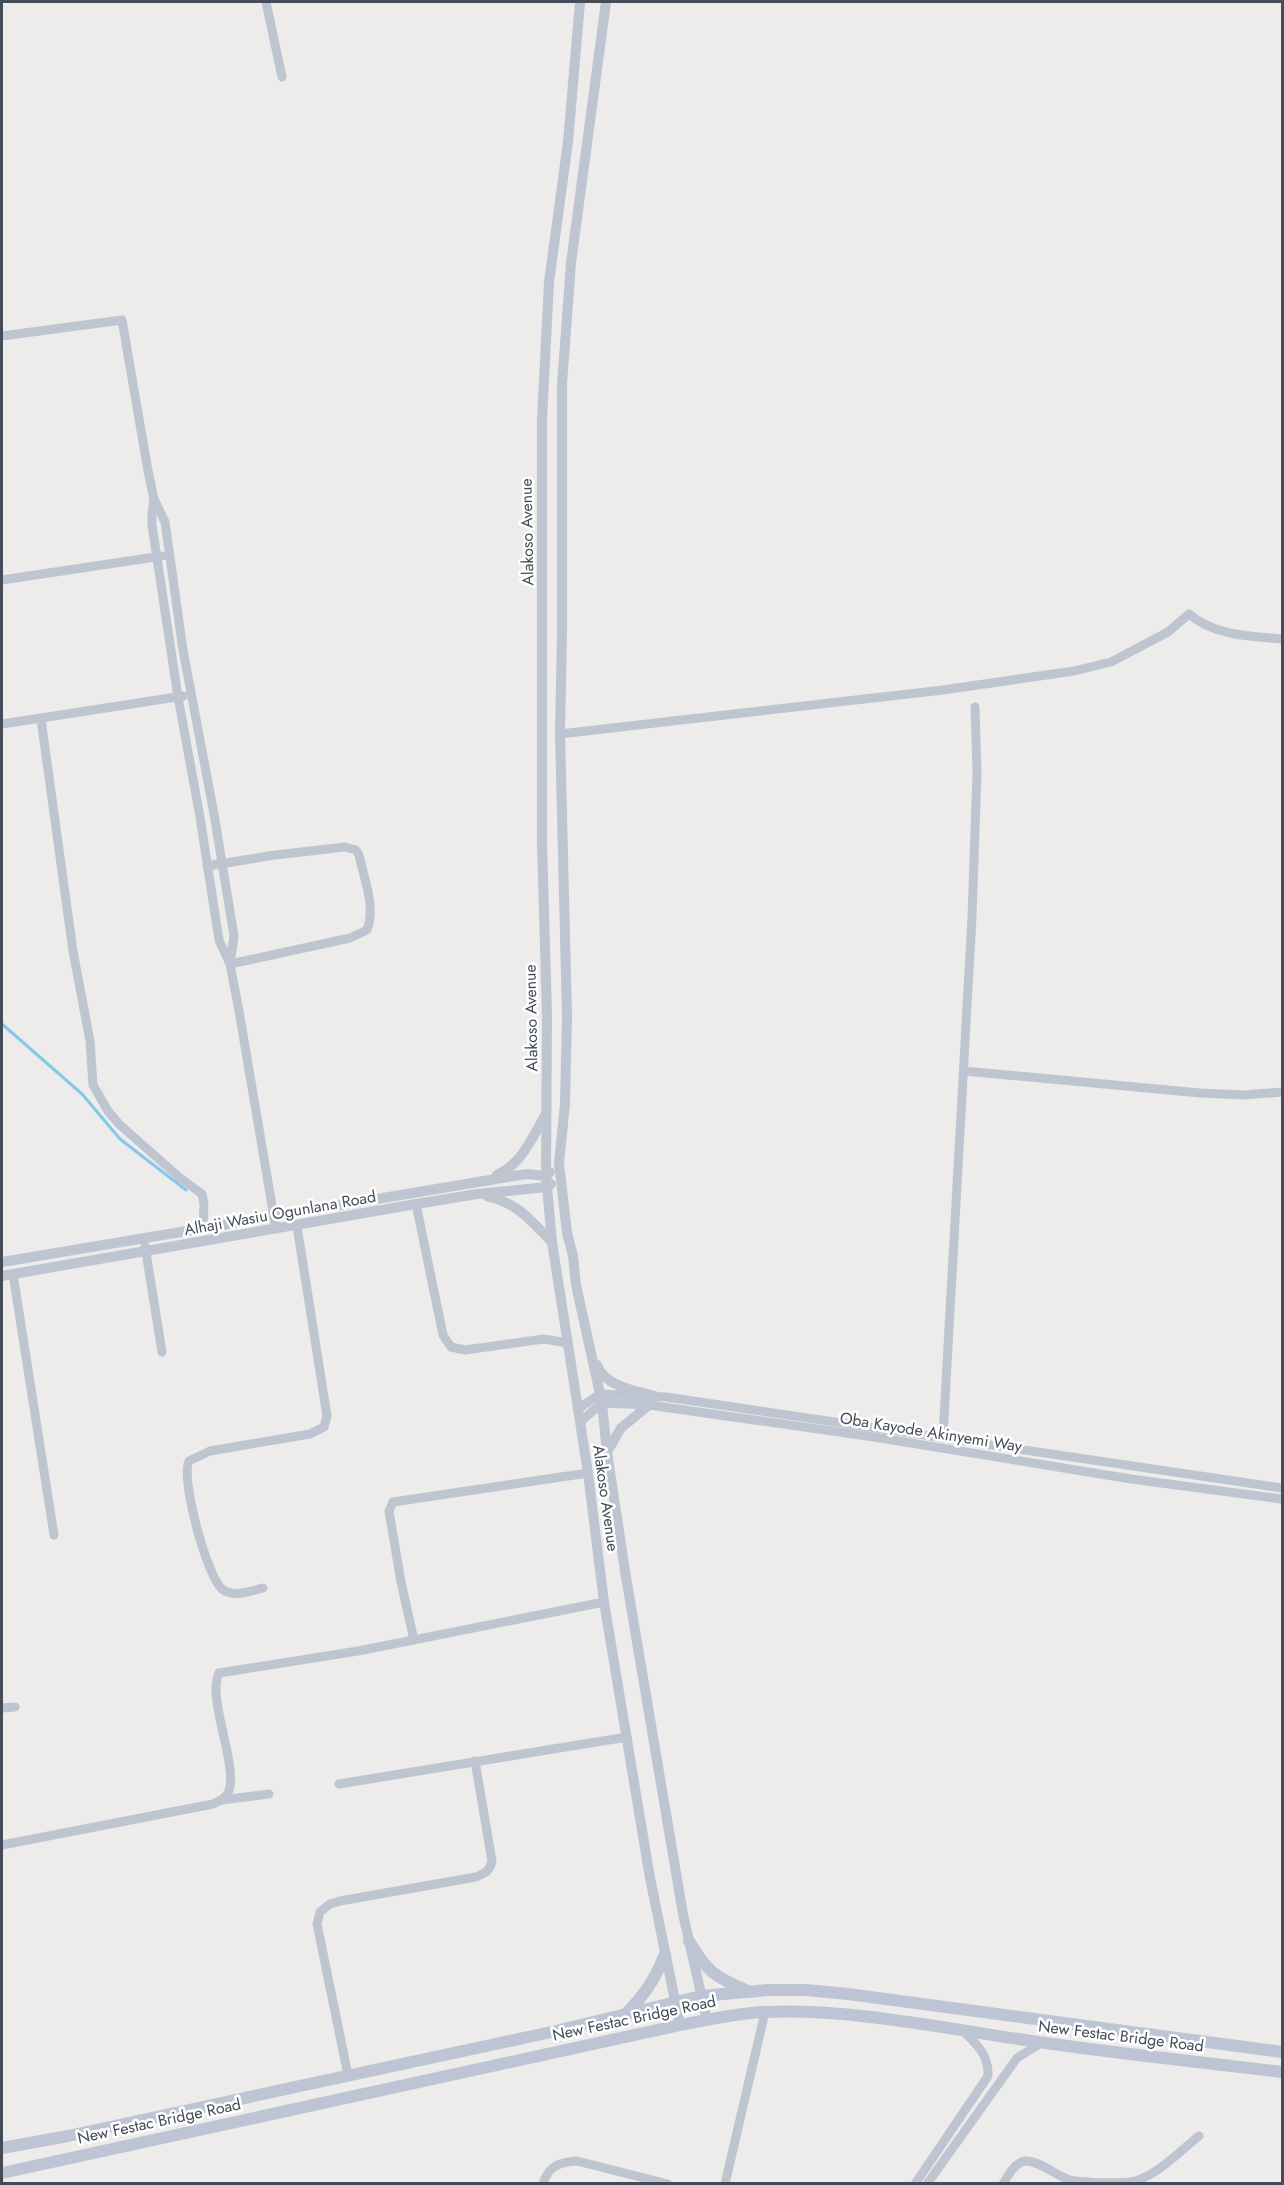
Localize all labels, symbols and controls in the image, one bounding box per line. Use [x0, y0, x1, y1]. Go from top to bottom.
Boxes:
street label: Alakoso Avenue [515, 478, 539, 586]
street label: Alakoso Avenue [519, 964, 543, 1072]
street label: Alhaji Wasiu Ogunlana Road [182, 1185, 378, 1241]
street label: Oba Kayode Akinyemi Way [838, 1406, 1025, 1458]
street label: Alakoso Avenue [587, 1443, 625, 1553]
street label: New Festac Bridge Road [550, 1989, 718, 2047]
street label: New Festac Bridge Road [1037, 2014, 1205, 2058]
street label: New Festac Bridge Road [75, 2092, 243, 2150]

